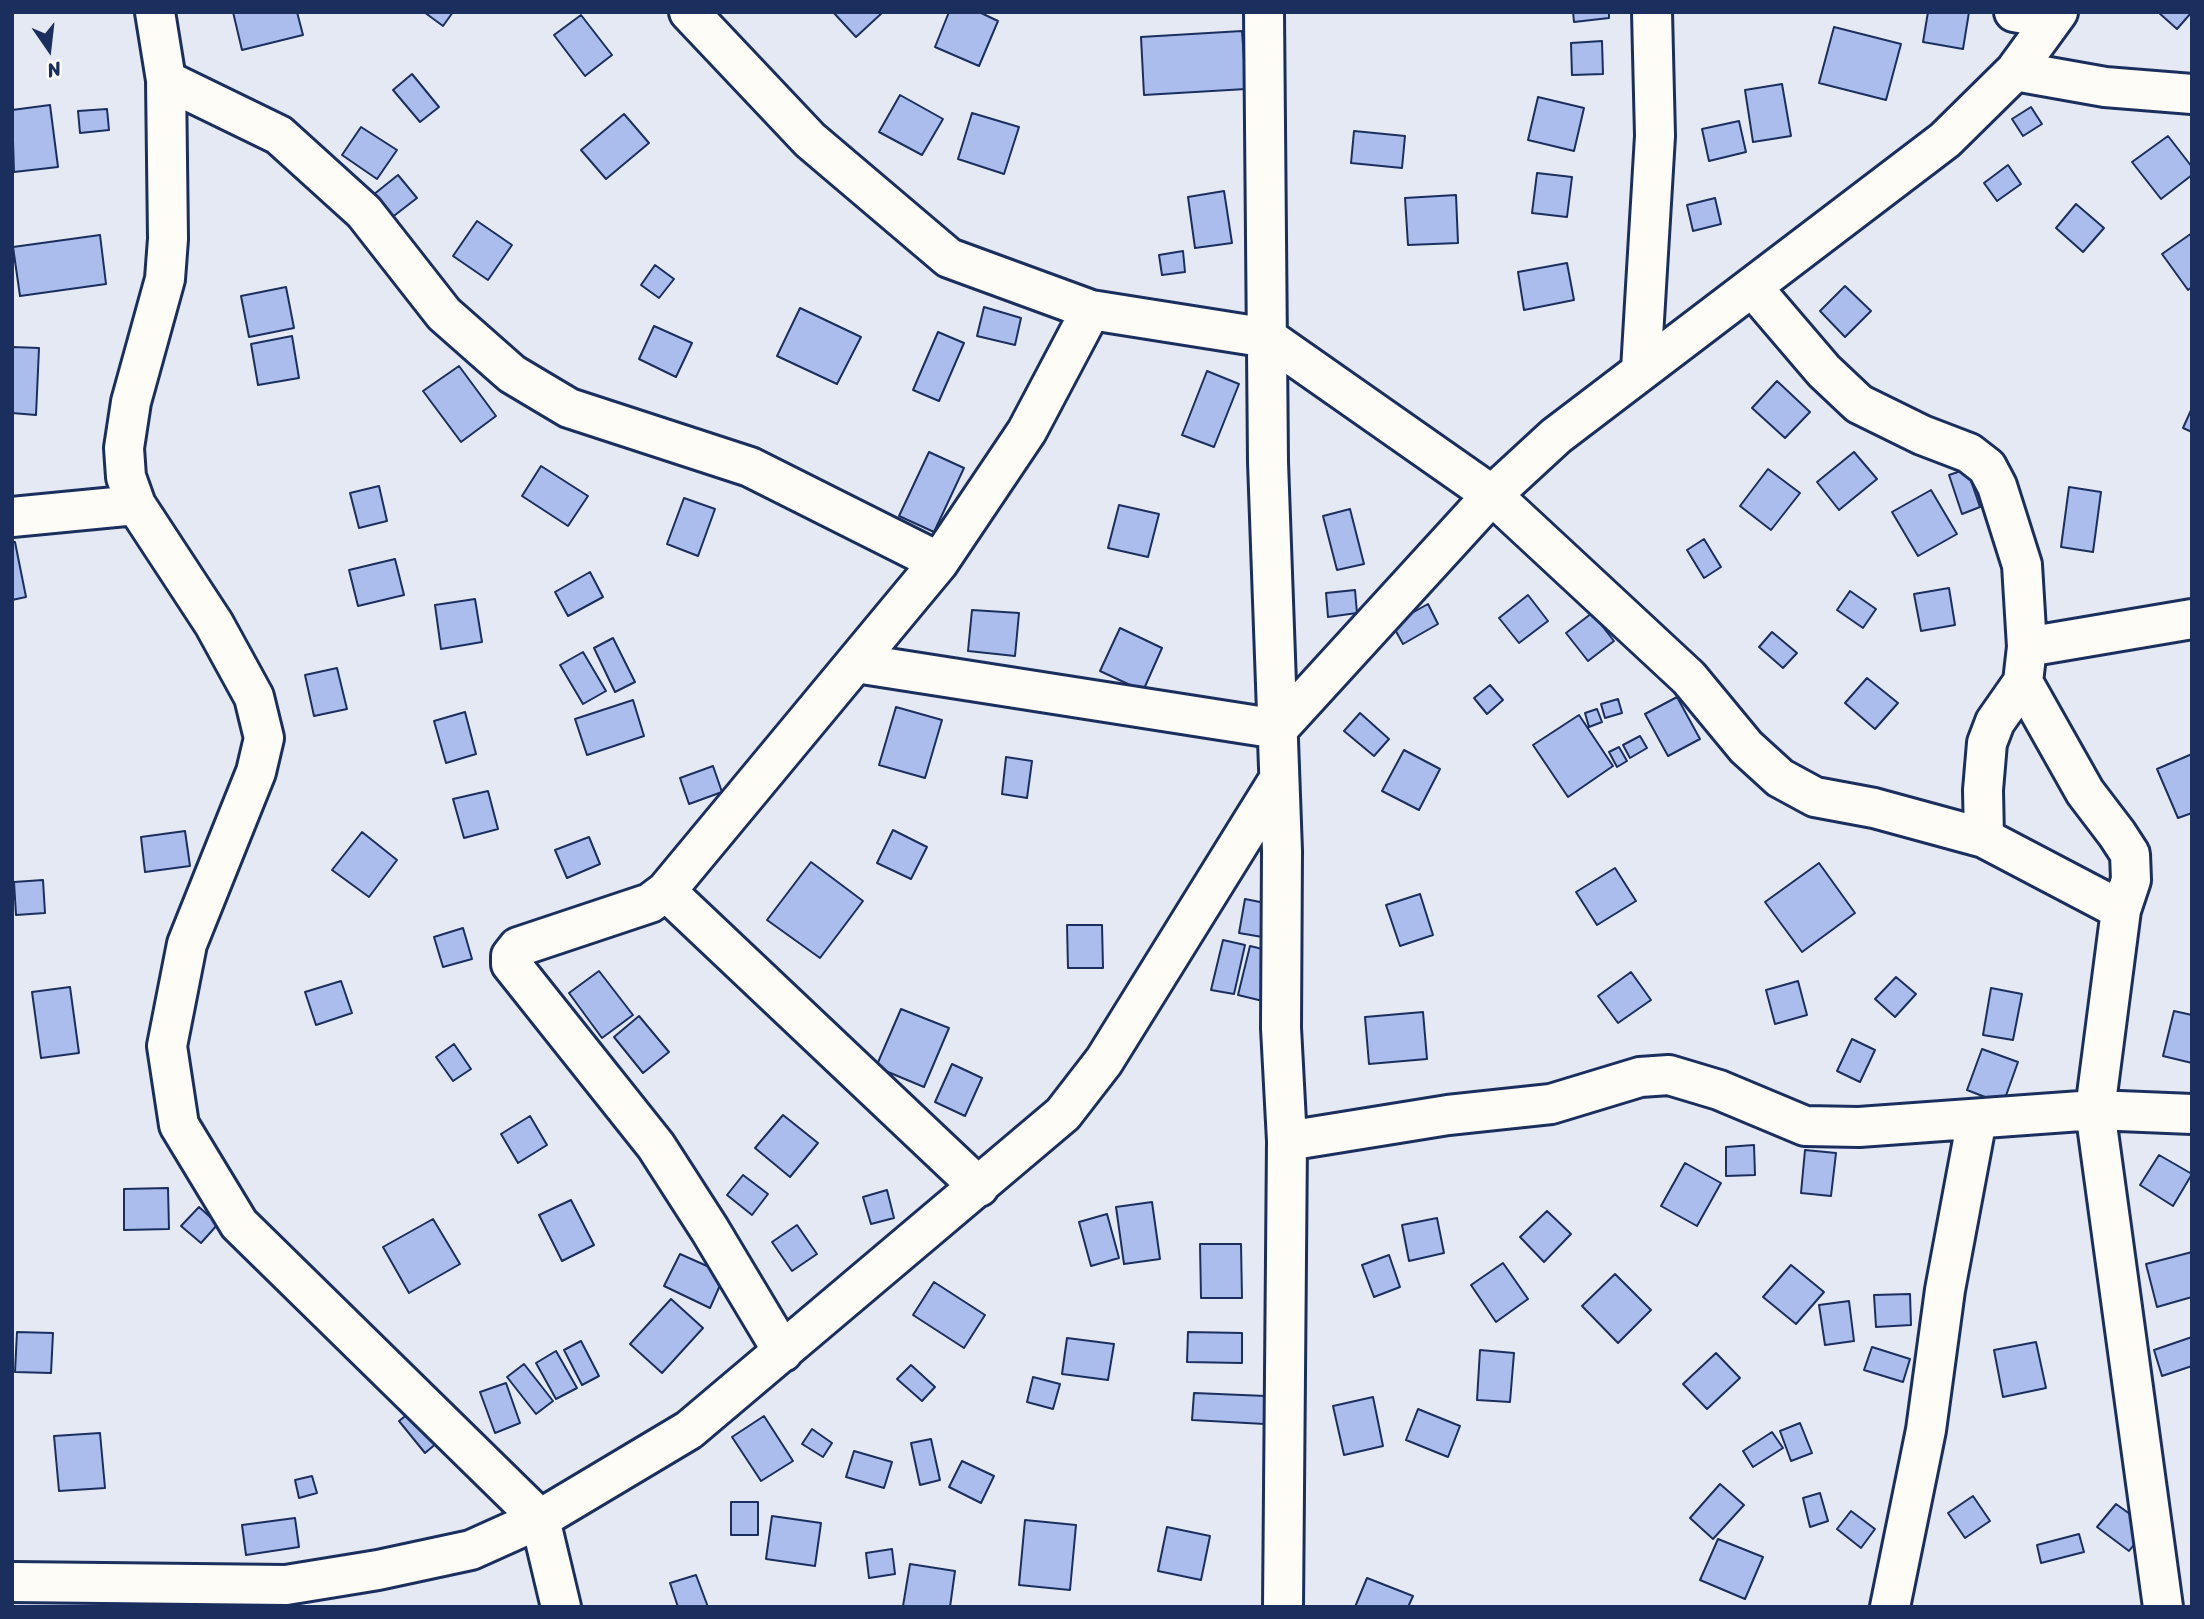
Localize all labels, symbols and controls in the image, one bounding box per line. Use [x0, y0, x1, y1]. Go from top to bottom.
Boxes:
north arrow [14, 14, 84, 84]
text: N [44, 52, 65, 87]

